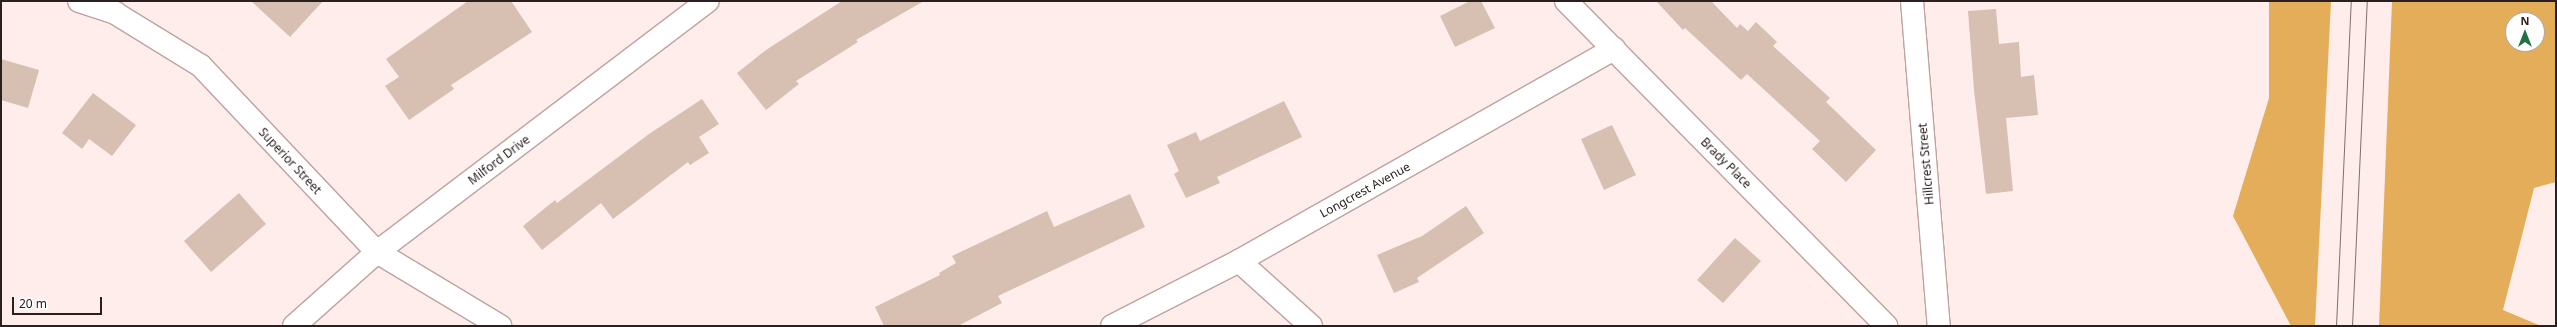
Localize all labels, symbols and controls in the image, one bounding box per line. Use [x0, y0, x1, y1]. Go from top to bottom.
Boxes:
north arrow [2505, 12, 2545, 52]
text: N [2521, 13, 2529, 28]
street label: Hillcrest Street [1915, 122, 1937, 206]
street label: Superior Street [256, 125, 324, 197]
street label: Milford Drive [465, 132, 533, 188]
street label: Brady Place [1698, 135, 1754, 191]
street label: Longcrest Avenue [1317, 159, 1413, 221]
scale bar [14, 289, 104, 315]
text: 20 m [19, 295, 47, 312]

